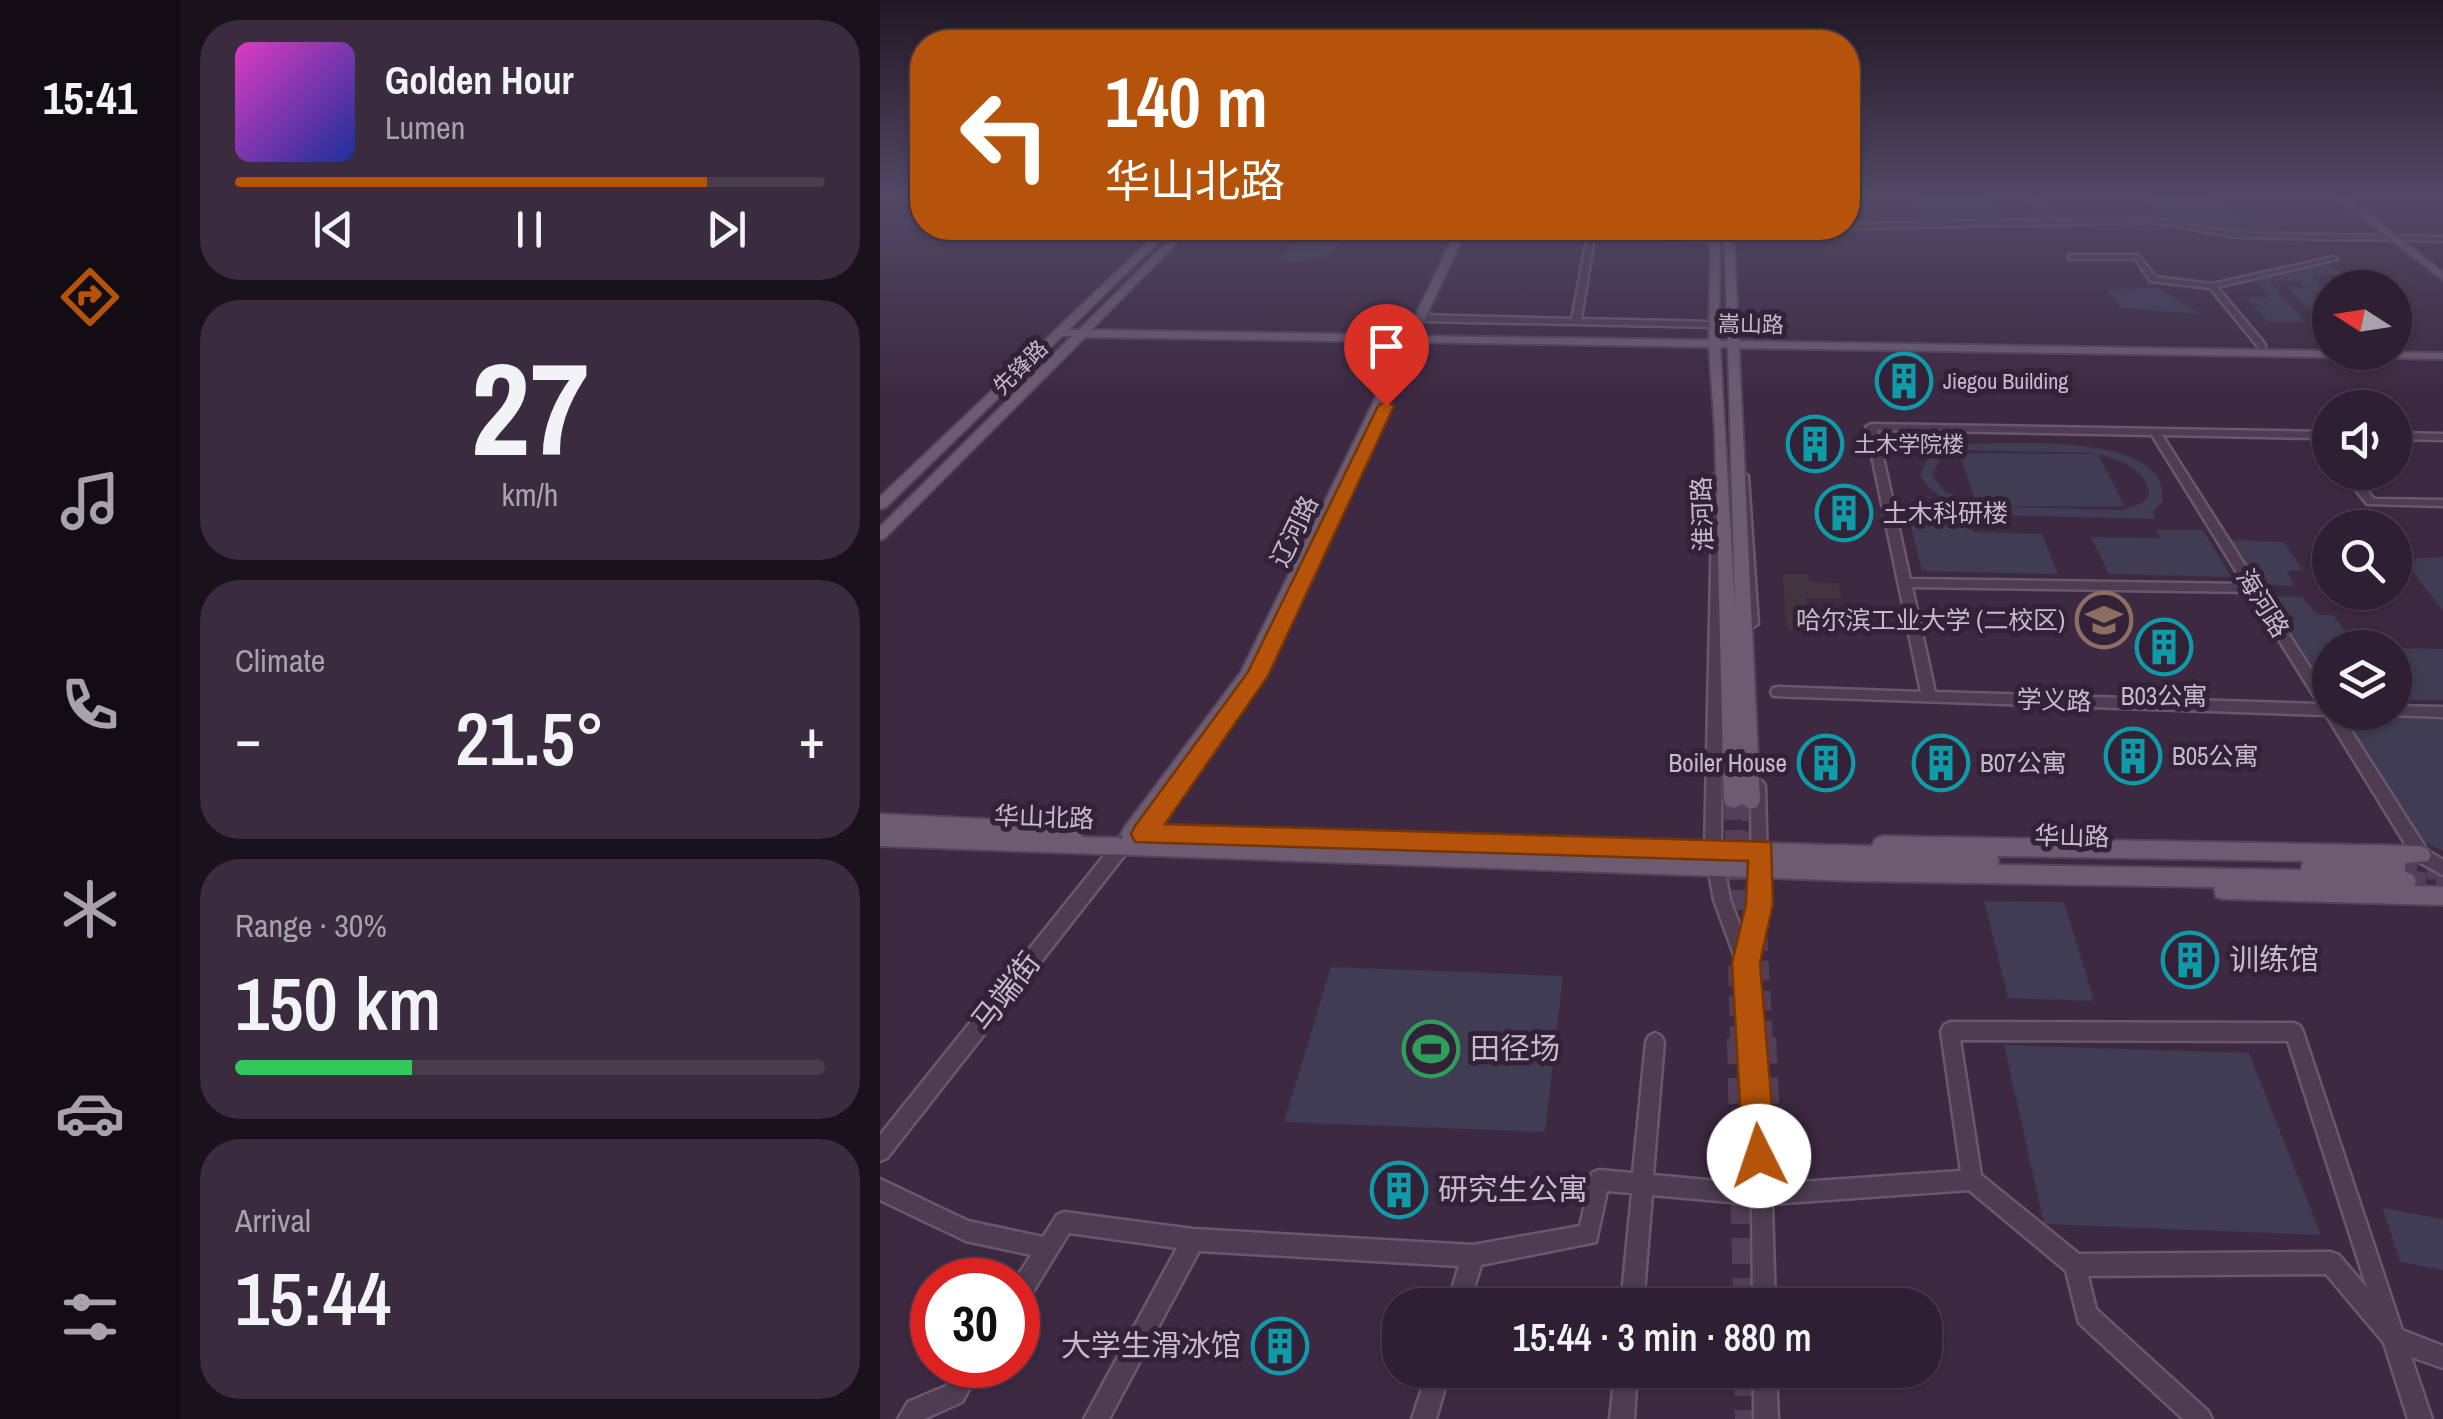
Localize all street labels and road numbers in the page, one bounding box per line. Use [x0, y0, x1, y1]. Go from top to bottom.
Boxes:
street label: 嵩山路 [1718, 308, 1784, 340]
street label: 先锋路 [986, 333, 1054, 401]
street label: 淮河路 [1684, 476, 1720, 552]
street label: 辽河路 [1262, 490, 1326, 572]
street label: 海河路 [2229, 562, 2297, 644]
street label: 学义路 [2016, 682, 2092, 718]
street label: 华山北路 [993, 798, 1095, 836]
street label: 华山路 [2034, 818, 2110, 854]
street label: 马端街 [962, 944, 1049, 1039]

